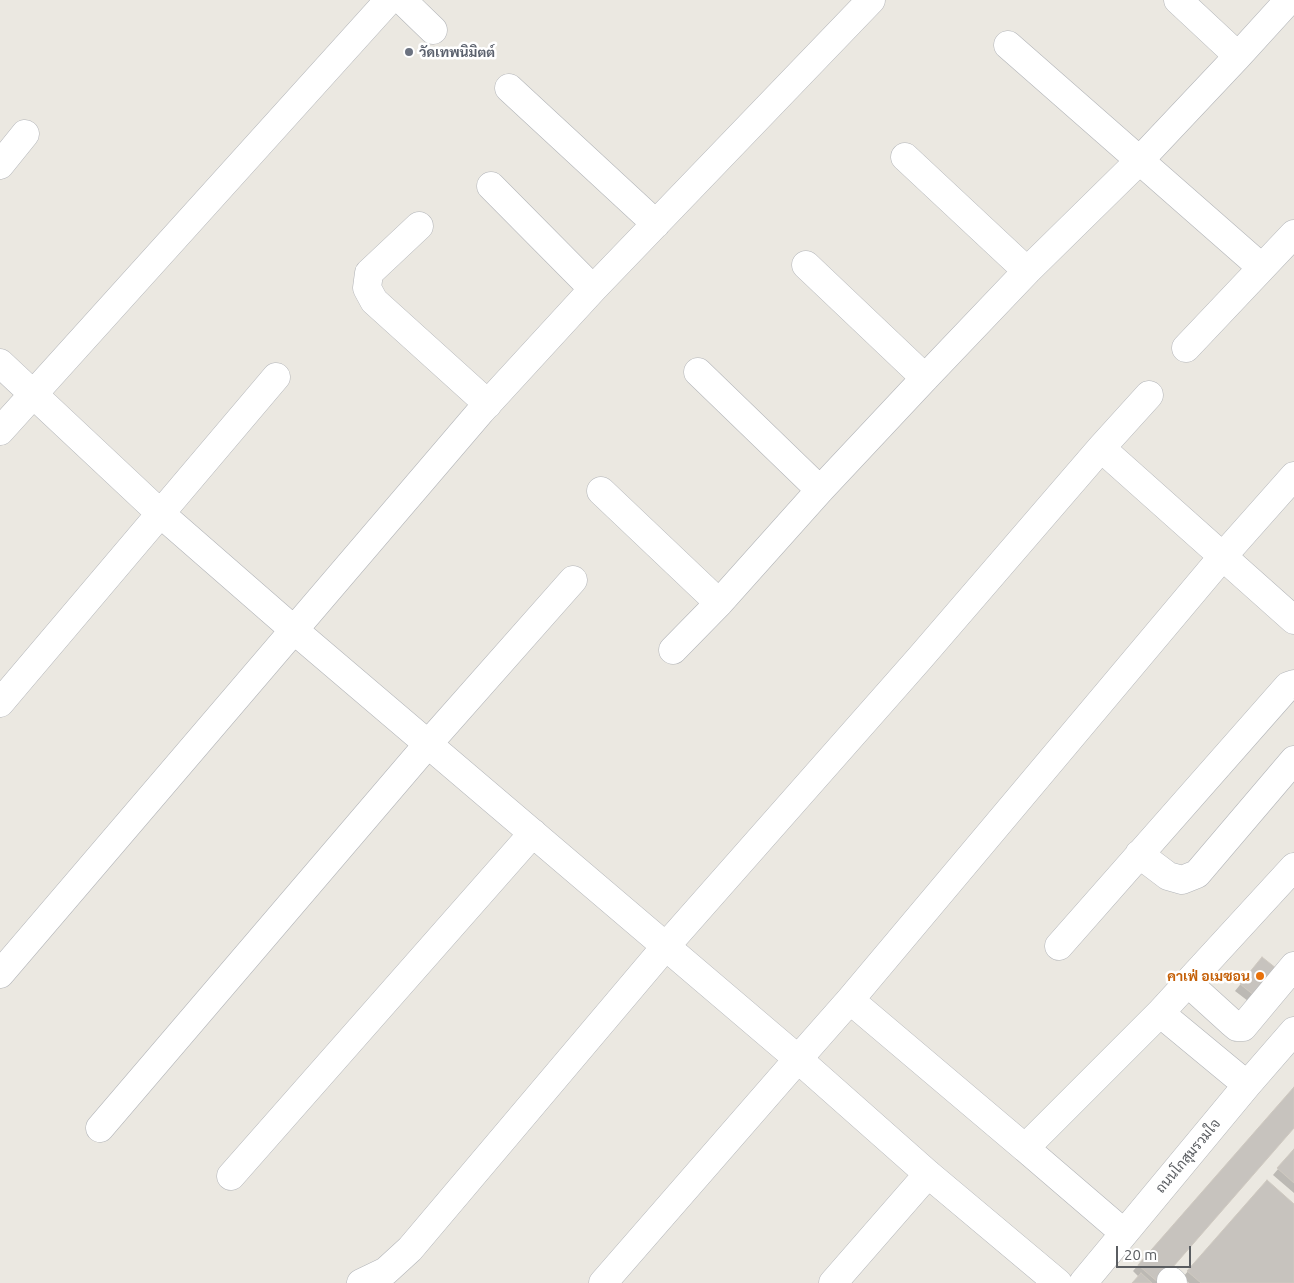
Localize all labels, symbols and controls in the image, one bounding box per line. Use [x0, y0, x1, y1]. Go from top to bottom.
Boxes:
place label: วัดเทพนิมิตต์ [419, 44, 495, 60]
marker: วัดเทพนิมิตต์ [403, 46, 415, 58]
place label: คาเฟ่ อเมซอน [1167, 968, 1250, 984]
marker: คาเฟ่ อเมซอน [1254, 970, 1266, 982]
street label: ถนนโกสุมรวมใจ [1152, 1115, 1224, 1197]
scale bar [1119, 1236, 1194, 1268]
text: 20 m [1124, 1246, 1157, 1263]

